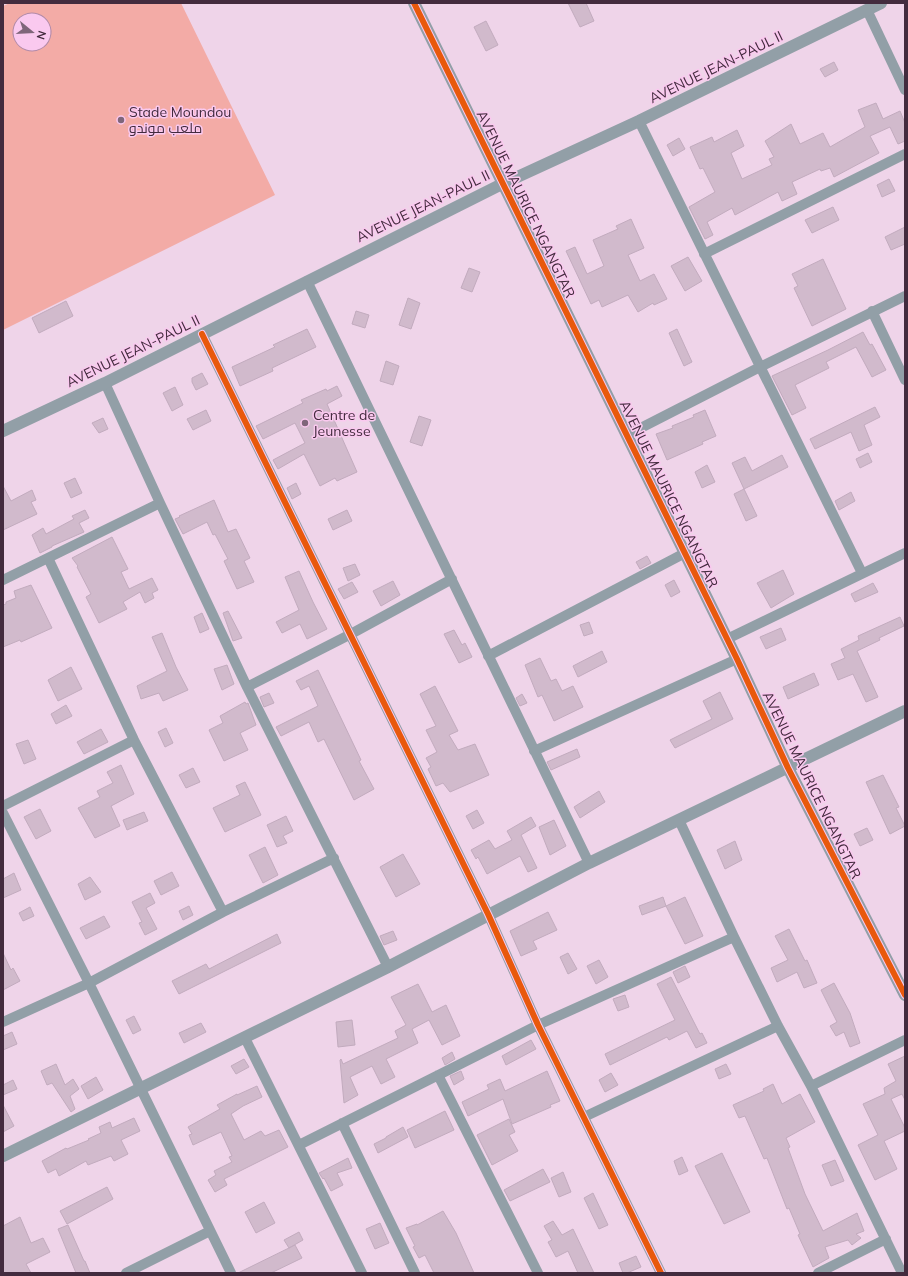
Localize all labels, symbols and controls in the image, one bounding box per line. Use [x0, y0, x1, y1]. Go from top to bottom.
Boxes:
north arrow [12, 12, 52, 52]
street label: AVENUE JEAN-PAUL II [646, 27, 786, 107]
text: N [34, 29, 49, 41]
place label: Stade Moundou ملعب موندو [129, 103, 231, 137]
street label: AVENUE MAURICE NGANGTAR [473, 107, 579, 301]
marker: Stade Moundou ملعب موندو [116, 115, 126, 125]
street label: AVENUE JEAN-PAUL II [353, 166, 493, 246]
street label: AVENUE JEAN-PAUL II [63, 311, 203, 391]
street label: AVENUE MAURICE NGANGTAR [616, 397, 722, 591]
place label: Centre de Jeunesse [313, 406, 375, 440]
marker: Centre de Jeunesse [300, 418, 310, 428]
street label: AVENUE MAURICE NGANGTAR [759, 688, 865, 882]

